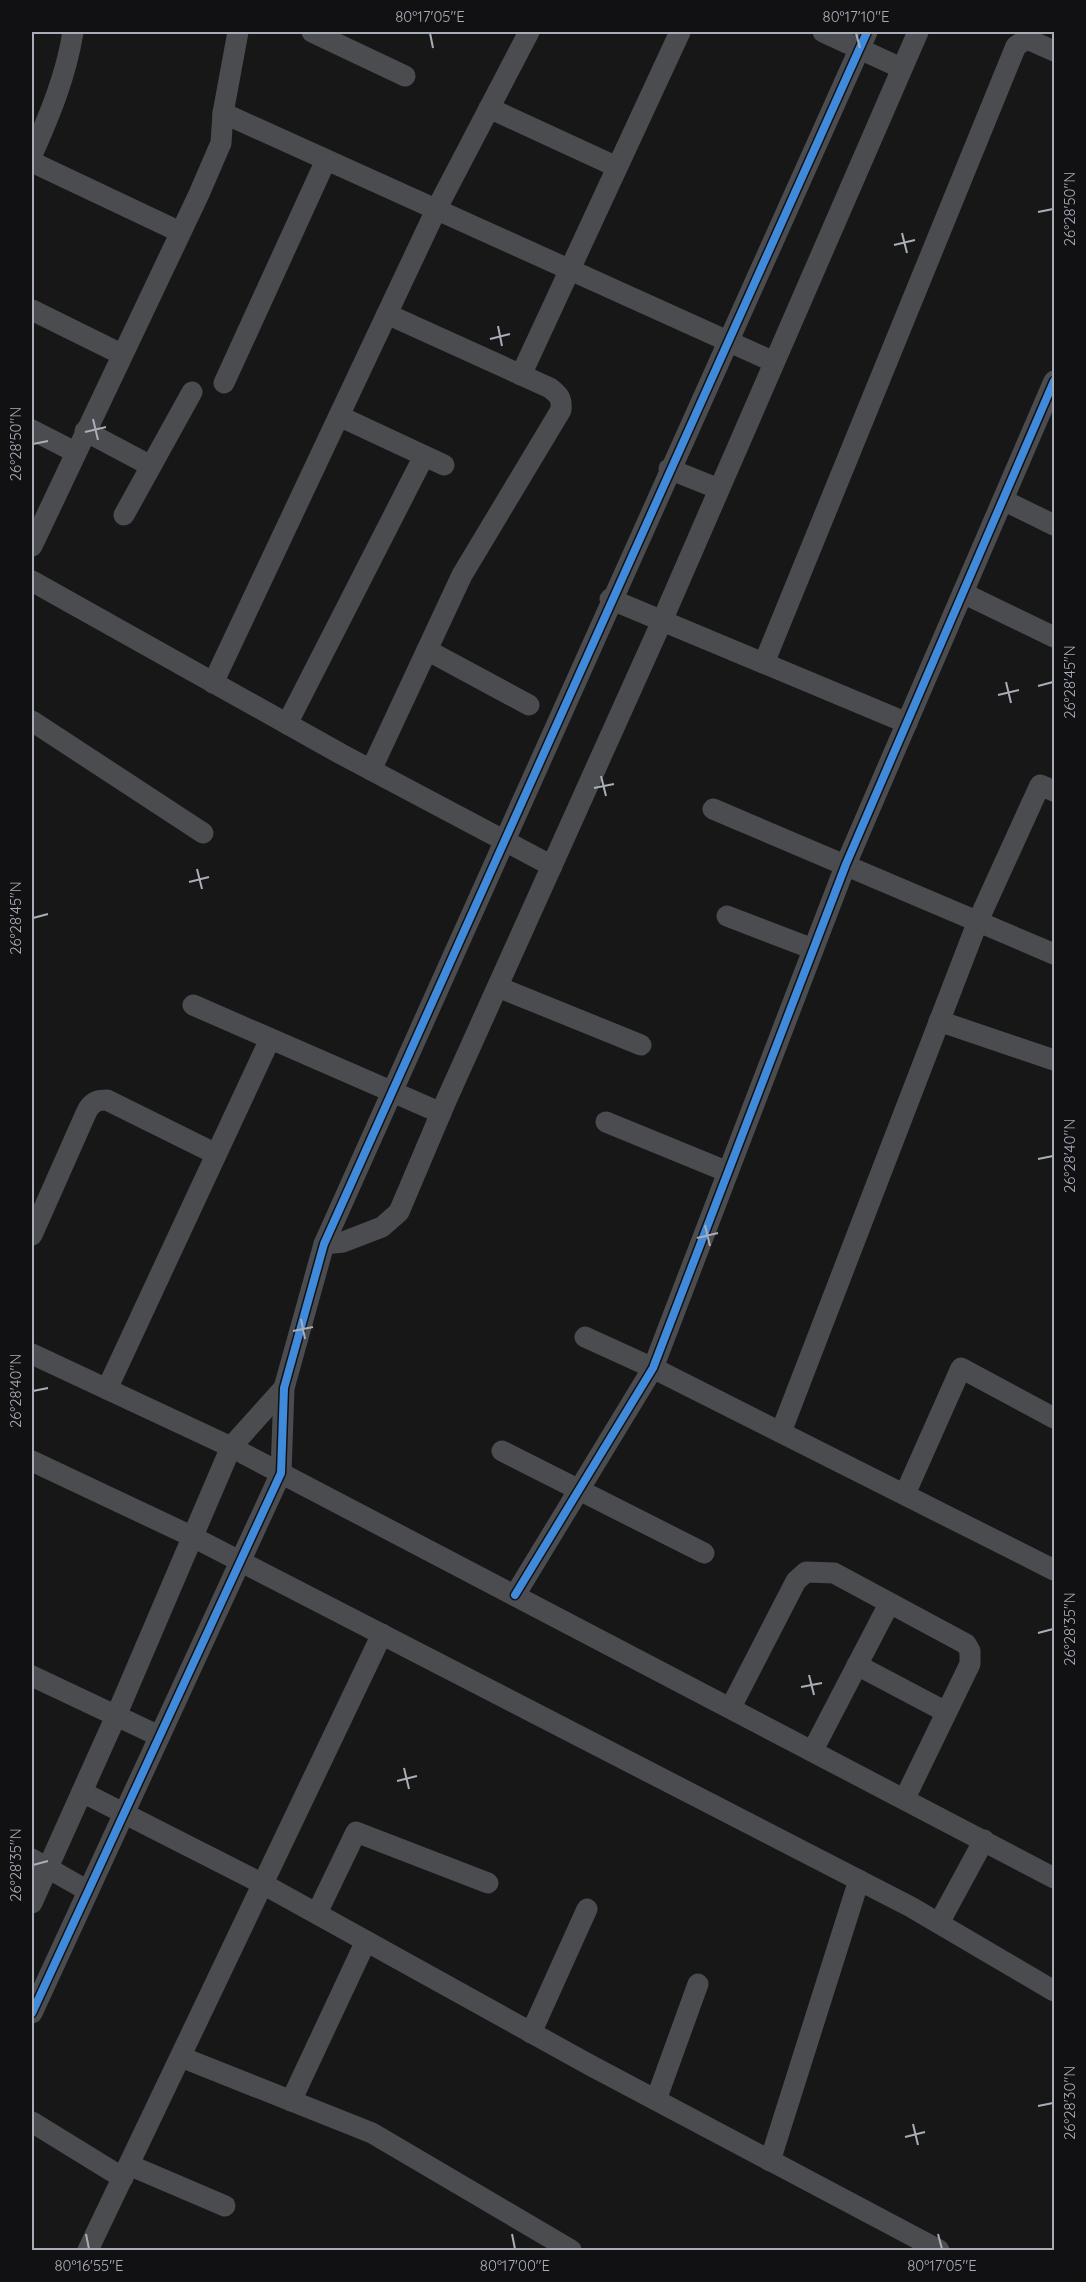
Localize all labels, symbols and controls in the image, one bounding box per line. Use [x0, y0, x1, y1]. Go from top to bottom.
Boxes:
text: 80°17'05"E [395, 7, 465, 26]
text: 80°17'10"E [823, 7, 889, 26]
text: 26°28'50"N [1060, 172, 1079, 246]
text: 26°28'50"N [6, 407, 25, 481]
text: 26°28'45"N [1060, 645, 1079, 719]
text: 26°28'45"N [6, 881, 25, 955]
text: 26°28'40"N [1060, 1119, 1079, 1193]
text: 26°28'40"N [6, 1354, 25, 1428]
text: 26°28'35"N [1060, 1592, 1079, 1666]
text: 26°28'35"N [6, 1828, 25, 1902]
text: 26°28'30"N [1060, 2066, 1079, 2140]
text: 80°16'55"E [54, 2256, 124, 2275]
text: 80°17'00"E [480, 2256, 550, 2275]
text: 80°17'05"E [907, 2256, 977, 2275]

